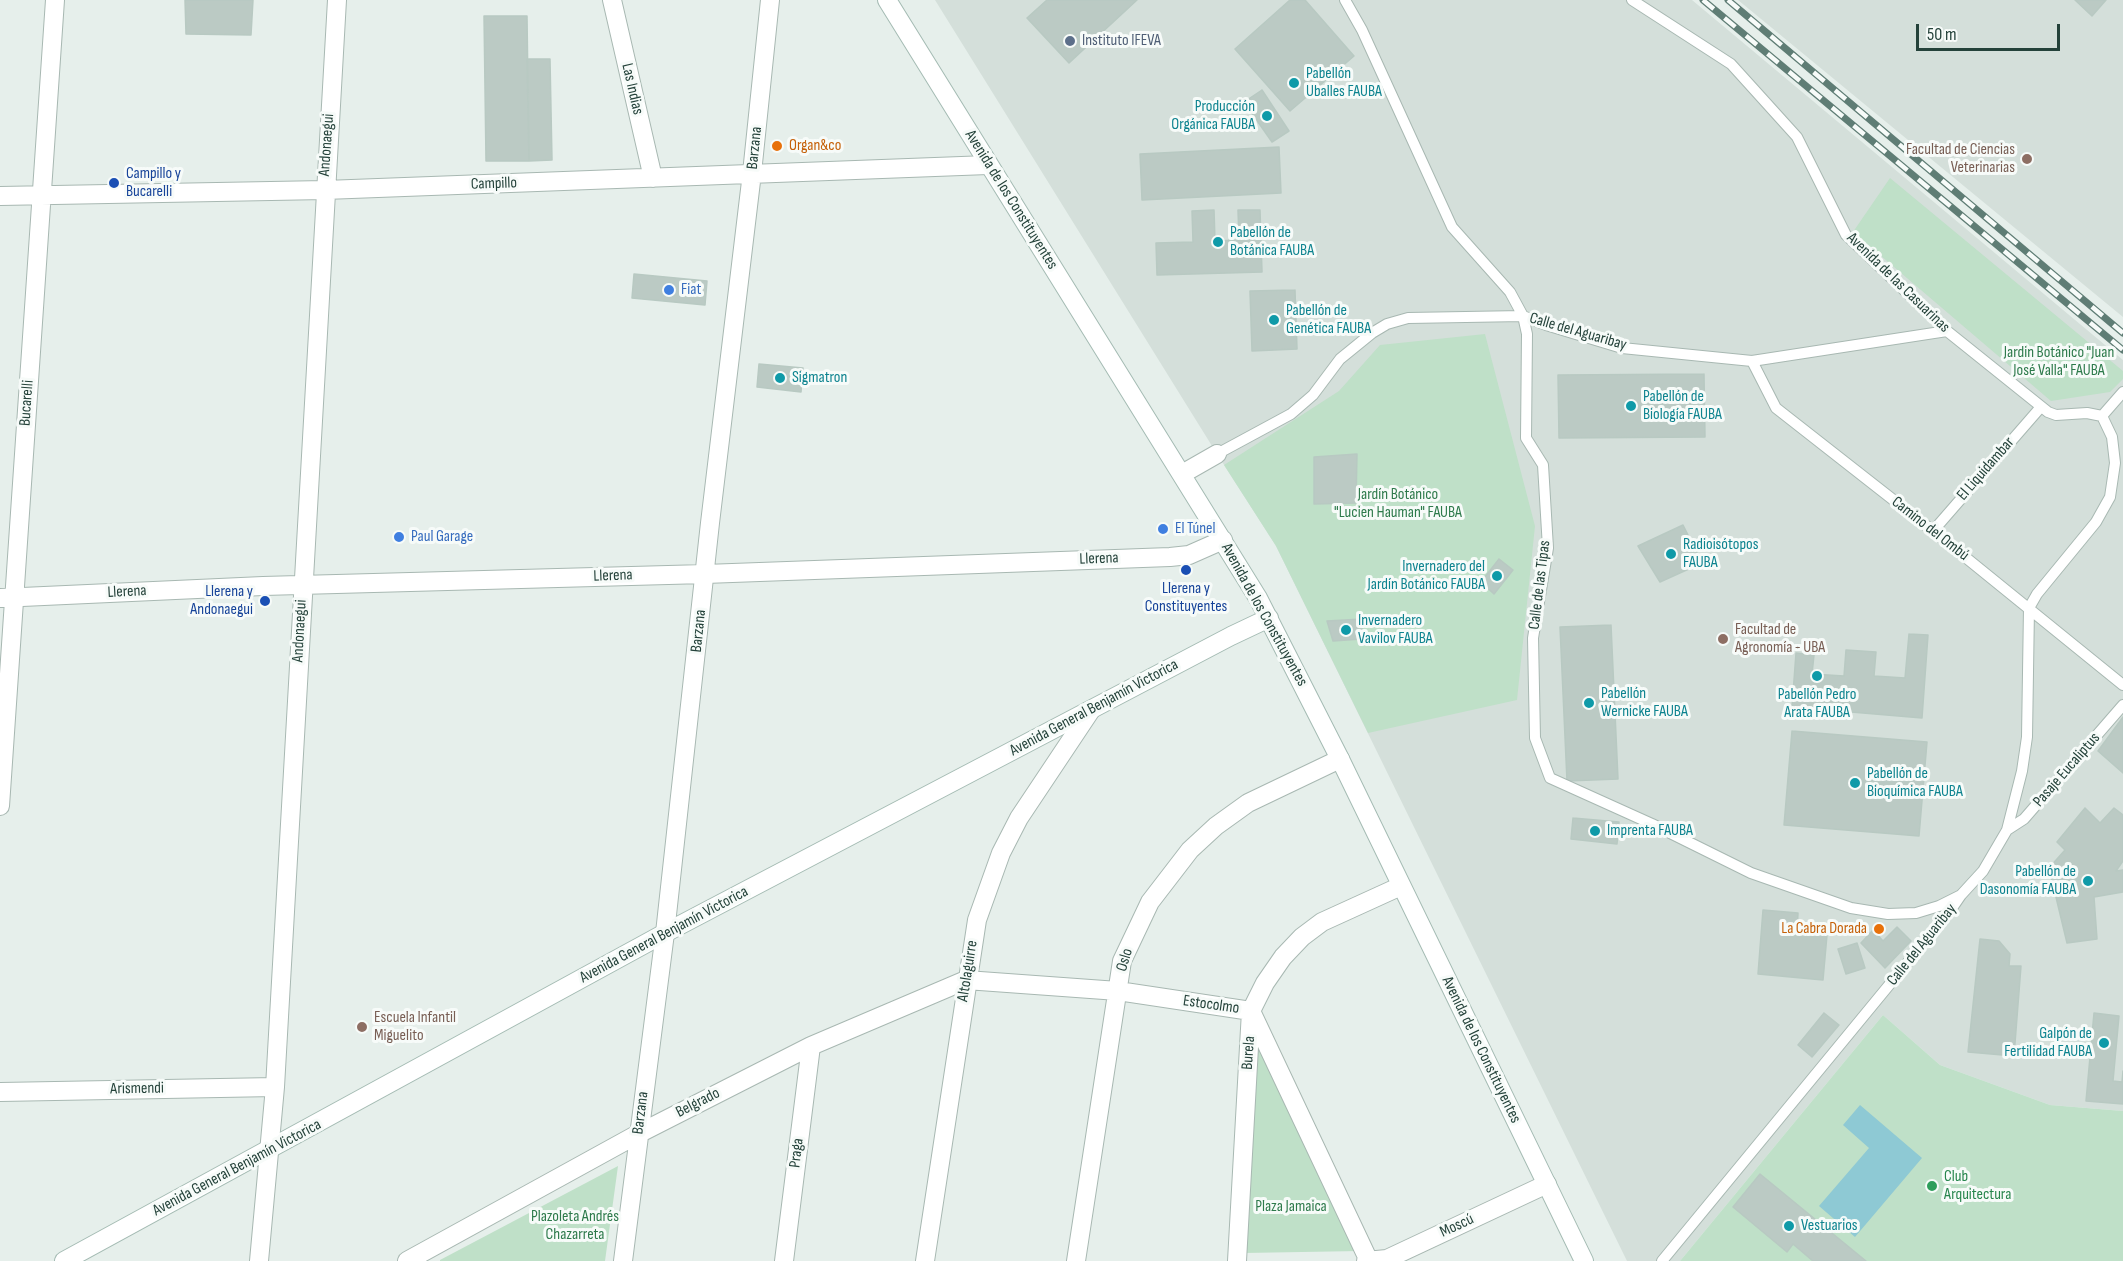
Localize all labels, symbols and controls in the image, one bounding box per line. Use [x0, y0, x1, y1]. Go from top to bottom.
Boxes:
scale bar [1919, 12, 2063, 50]
text: 50 m [1927, 24, 1957, 45]
place label: Instituto IFEVA [1082, 31, 1161, 51]
marker: Instituto IFEVA [1063, 34, 1077, 48]
street label: Las Indias [617, 62, 647, 116]
place label: Pabellón Uballes FAUBA [1306, 64, 1382, 102]
marker: Pabellón Uballes FAUBA [1287, 76, 1301, 90]
place label: Producción Orgánica FAUBA [1171, 97, 1255, 135]
marker: Producción Orgánica FAUBA [1260, 109, 1274, 123]
street label: Andonaegui [315, 113, 339, 177]
street label: Barzana [743, 126, 767, 170]
street label: Avenida de los Constituyentes [960, 127, 1062, 273]
place label: Organ&co [789, 136, 841, 156]
marker: Organ&co [770, 139, 784, 153]
place label: Facultad de Ciencias Veterinarias [1906, 140, 2015, 178]
marker: Facultad de Ciencias Veterinarias [2020, 152, 2034, 166]
place label: Campillo y Bucarelli [126, 164, 181, 202]
street label: Campillo [471, 174, 517, 194]
marker: Campillo y Bucarelli [107, 176, 121, 190]
place label: Pabellón de Botánica FAUBA [1230, 223, 1314, 261]
street label: Avenida de las Casuarinas [1842, 229, 1954, 337]
marker: Pabellón de Botánica FAUBA [1211, 235, 1225, 249]
place label: Fiat [681, 280, 701, 300]
marker: Fiat [662, 283, 676, 297]
place label: Pabellón de Genética FAUBA [1286, 301, 1371, 339]
street label: Calle del Aguaribay [1527, 309, 1629, 355]
marker: Pabellón de Genética FAUBA [1267, 313, 1281, 327]
park label: Jardin Botánico "Juan José Valla" FAUBA [2004, 343, 2114, 381]
place label: Sigmatron [792, 368, 847, 388]
marker: Sigmatron [773, 371, 787, 385]
street label: Bucarelli [16, 379, 38, 427]
place label: Pabellón de Biología FAUBA [1643, 387, 1722, 425]
marker: Pabellón de Biología FAUBA [1624, 399, 1638, 413]
street label: El Liquidambar [1953, 433, 2019, 505]
park label: Jardín Botánico "Lucien Hauman" FAUBA [1334, 485, 1462, 523]
street label: Camino del Ombú [1887, 493, 1973, 565]
place label: El Túnel [1175, 519, 1215, 539]
marker: El Túnel [1156, 522, 1170, 536]
place label: Paul Garage [411, 527, 473, 547]
marker: Paul Garage [392, 530, 406, 544]
place label: Radioisótopos FAUBA [1683, 535, 1758, 573]
street label: Calle de las Tipas [1525, 539, 1555, 631]
street label: Avenida de los Constituyentes [1217, 540, 1311, 690]
marker: Radioisótopos FAUBA [1664, 547, 1678, 561]
street label: Llerena [1079, 549, 1119, 569]
place label: Invernadero del Jardín Botánico FAUBA [1368, 557, 1485, 595]
marker: Llerena y Constituyentes [1179, 563, 1193, 577]
street label: Llerena [593, 566, 633, 586]
marker: Invernadero del Jardín Botánico FAUBA [1490, 569, 1504, 583]
place label: Llerena y Constituyentes [1145, 579, 1227, 617]
street label: Llerena [107, 581, 147, 603]
place label: Llerena y Andonaegui [190, 582, 253, 620]
marker: Llerena y Andonaegui [258, 594, 272, 608]
street label: Andonaegui [289, 599, 311, 663]
street label: Barzana [687, 609, 711, 653]
place label: Invernadero Vavilov FAUBA [1358, 611, 1433, 649]
place label: Facultad de Agronomía - UBA [1735, 620, 1825, 658]
marker: Invernadero Vavilov FAUBA [1339, 623, 1353, 637]
marker: Facultad de Agronomía - UBA [1716, 632, 1730, 646]
street label: Avenida General Benjamín Victorica [1007, 655, 1181, 761]
marker: Pabellón Pedro Arata FAUBA [1810, 669, 1824, 683]
place label: Pabellón Wernicke FAUBA [1601, 684, 1688, 722]
place label: Pabellón Pedro Arata FAUBA [1778, 685, 1856, 723]
marker: Pabellón Wernicke FAUBA [1582, 696, 1596, 710]
street label: Pasaje Eucaliptus [2029, 729, 2105, 811]
place label: Pabellón de Bioquímica FAUBA [1867, 764, 1963, 802]
marker: Pabellón de Bioquímica FAUBA [1848, 776, 1862, 790]
place label: Imprenta FAUBA [1607, 821, 1693, 841]
marker: Imprenta FAUBA [1588, 824, 1602, 838]
place label: Pabellón de Dasonomía FAUBA [1980, 862, 2076, 900]
marker: Pabellón de Dasonomía FAUBA [2081, 874, 2095, 888]
street label: Avenida General Benjamín Victorica [577, 882, 751, 988]
street label: Calle del Aguaribay [1883, 900, 1961, 990]
place label: La Cabra Dorada [1781, 919, 1867, 939]
marker: La Cabra Dorada [1872, 922, 1886, 936]
street label: Altolaguirre [954, 939, 982, 1003]
street label: Oslo [1112, 946, 1138, 974]
street label: Avenida de los Constituyentes [1437, 974, 1525, 1126]
street label: Estocolmo [1182, 992, 1240, 1018]
place label: Escuela Infantil Miguelito [374, 1008, 456, 1046]
marker: Escuela Infantil Miguelito [355, 1020, 369, 1034]
place label: Galpón de Fertilidad FAUBA [2004, 1024, 2092, 1062]
street label: Burela [1238, 1036, 1260, 1070]
marker: Galpón de Fertilidad FAUBA [2097, 1036, 2111, 1050]
street label: Arismendi [110, 1079, 164, 1099]
street label: Belgrado [673, 1084, 723, 1122]
street label: Barzana [629, 1091, 653, 1135]
street label: Avenida General Benjamín Victorica [150, 1115, 324, 1221]
street label: Praga [786, 1137, 808, 1169]
place label: Club Arquitectura [1944, 1167, 2011, 1205]
marker: Club Arquitectura [1925, 1179, 1939, 1193]
park label: Plaza Jamaica [1255, 1197, 1327, 1217]
park label: Plazoleta Andrés Chazarreta [531, 1207, 619, 1245]
street label: Moscú [1437, 1210, 1477, 1242]
place label: Vestuarios [1801, 1216, 1858, 1236]
marker: Vestuarios [1782, 1219, 1796, 1233]

